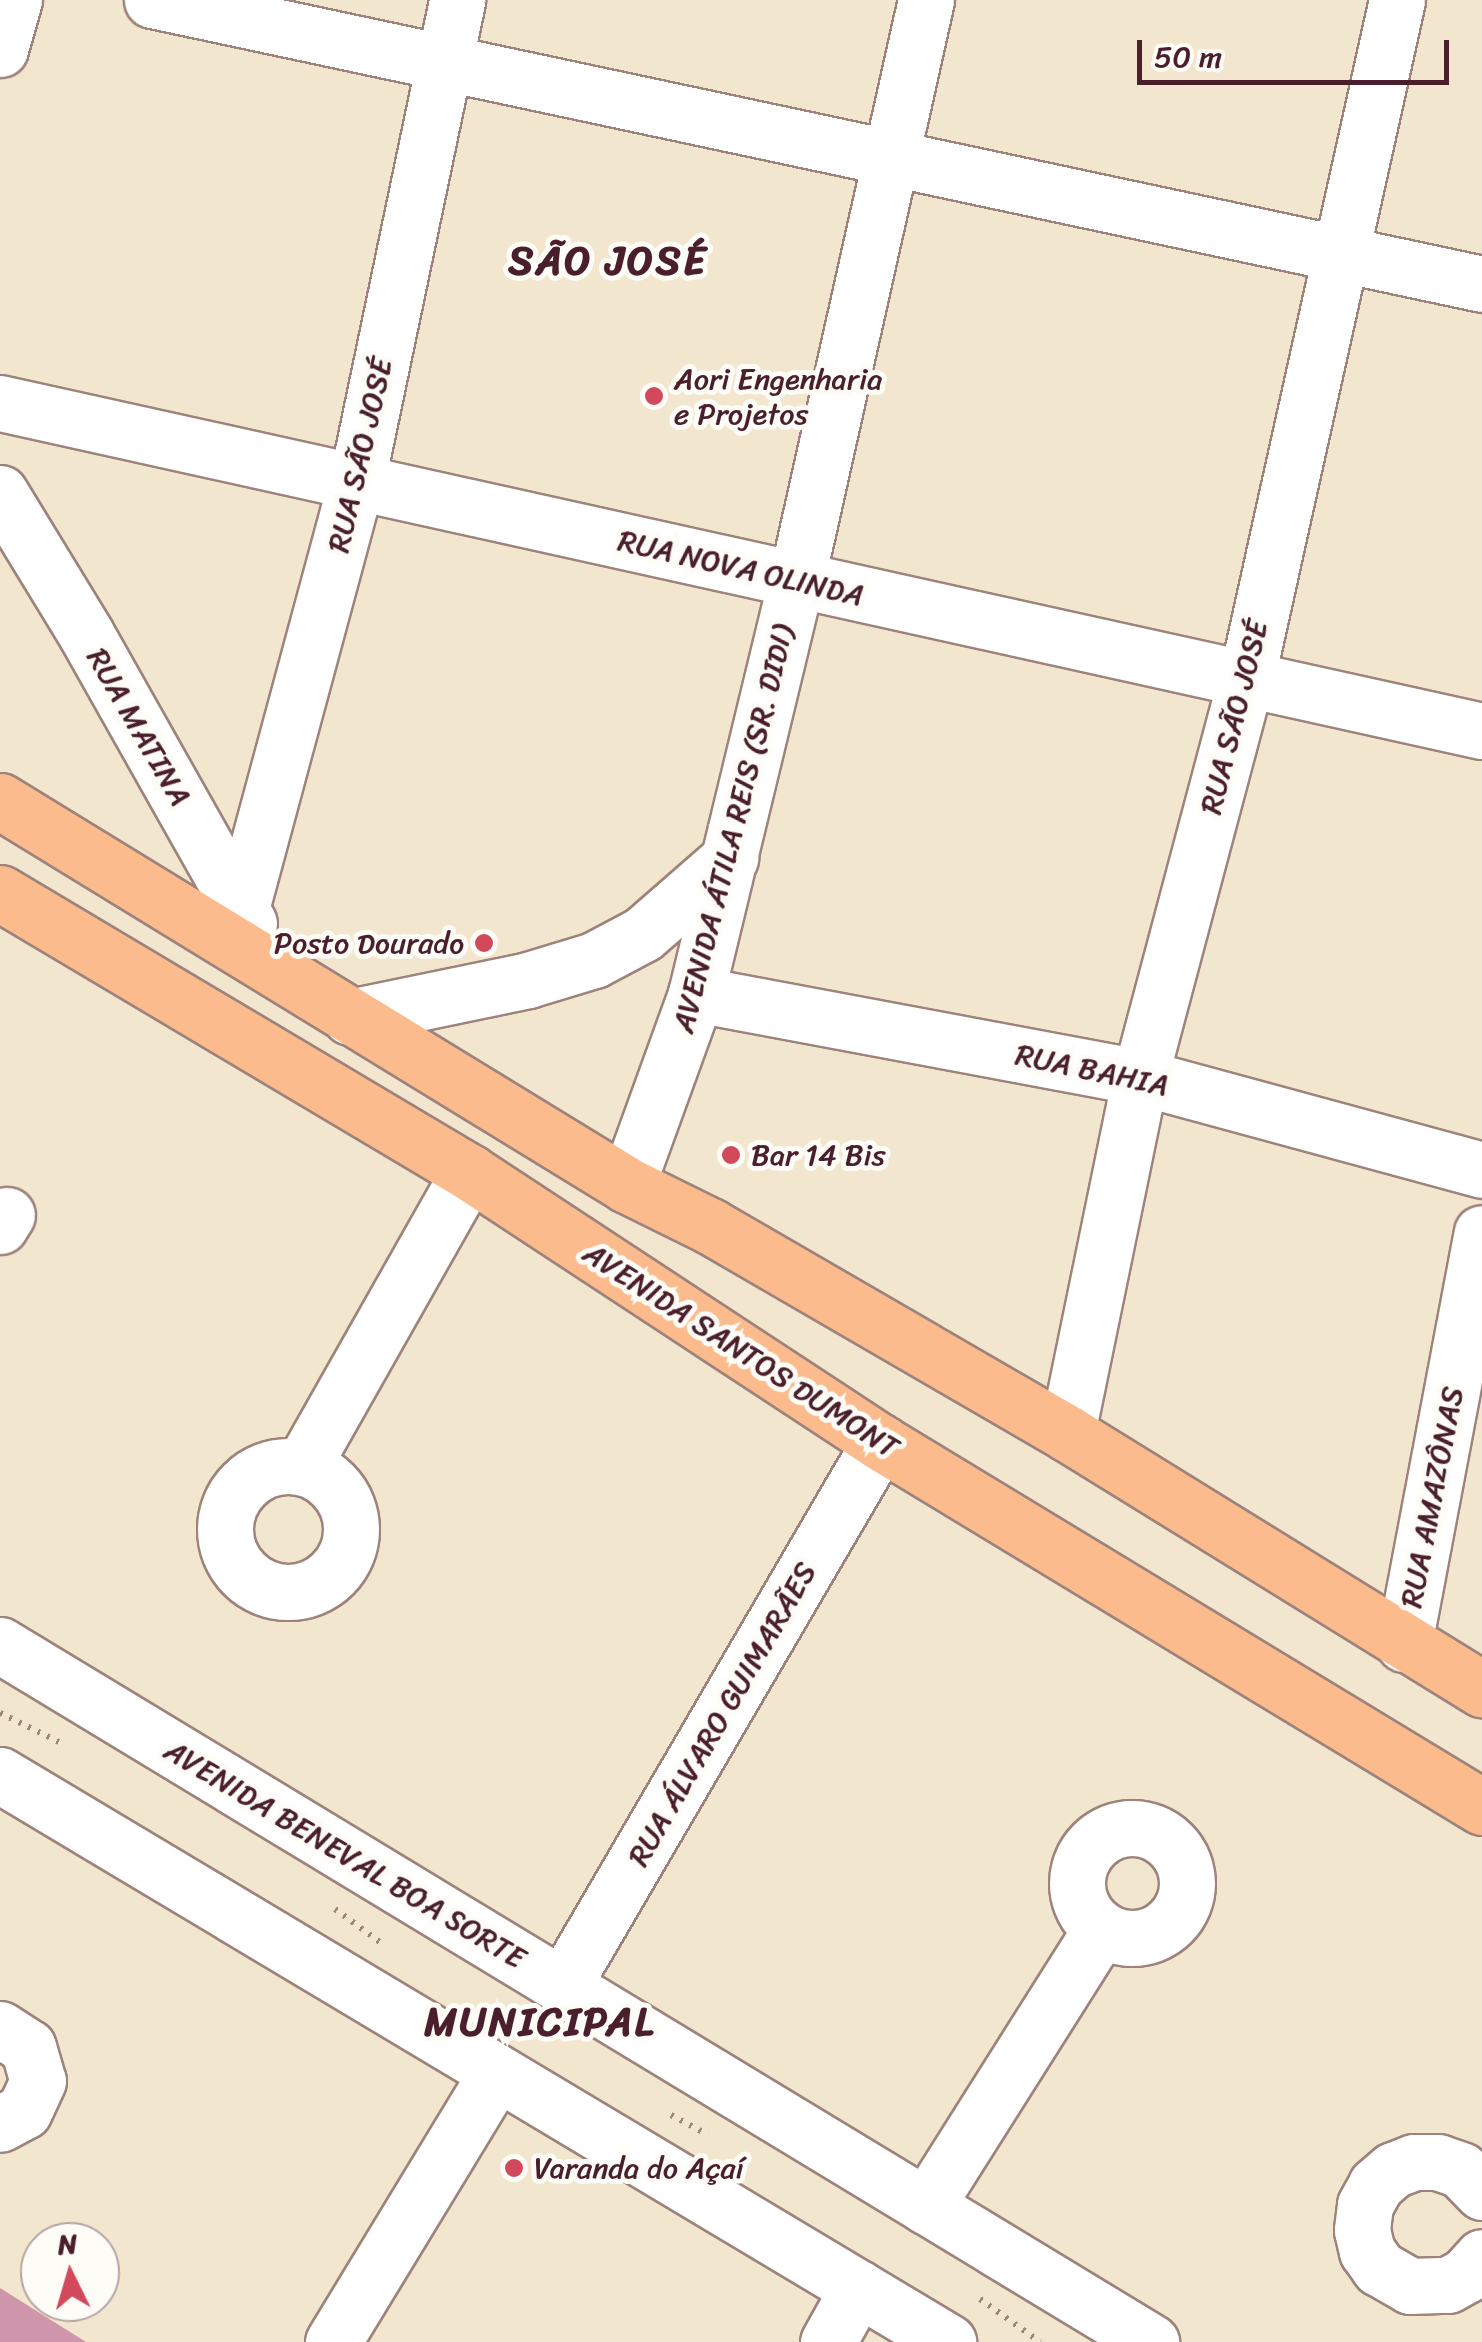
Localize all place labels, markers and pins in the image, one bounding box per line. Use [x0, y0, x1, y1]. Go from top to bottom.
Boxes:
place label: Aori Engenharia e Projetos [674, 361, 883, 432]
marker: Aori Engenharia e Projetos [643, 385, 665, 407]
place label: Posto Dourado [273, 925, 464, 961]
marker: Posto Dourado [473, 932, 495, 954]
place label: Bar 14 Bis [751, 1137, 886, 1173]
marker: Bar 14 Bis [720, 1144, 742, 1166]
place label: Varanda do Açaí [534, 2150, 744, 2186]
marker: Varanda do Açaí [503, 2157, 525, 2179]

